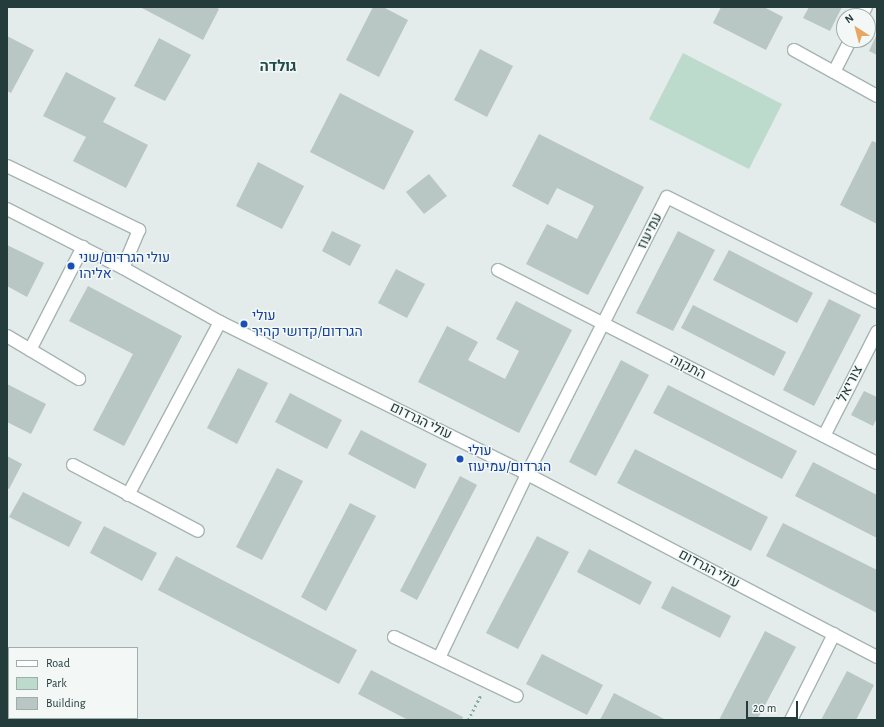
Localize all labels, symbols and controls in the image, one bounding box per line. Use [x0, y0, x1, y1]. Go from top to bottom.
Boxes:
north arrow [836, 8, 876, 48]
text: N [843, 12, 856, 25]
district label: גולדה [259, 58, 297, 76]
street label: עמיעוז [634, 210, 666, 252]
place label: עולי הגרדום/שני אליהו [79, 250, 170, 282]
marker: עולי הגרדום/שני אליהו [66, 261, 76, 271]
place label: עולי הגרדום/קדושי קהיר [252, 308, 363, 340]
marker: עולי הגרדום/קדושי קהיר [239, 319, 249, 329]
street label: התקוה [667, 351, 709, 383]
street label: צוריאל [834, 363, 866, 405]
street label: עולי הגרדום [387, 399, 455, 443]
place label: עולי הגרדום/עמיעוז [468, 443, 551, 476]
marker: עולי הגרדום/עמיעוז [455, 454, 465, 464]
street label: עולי הגרדום [676, 546, 742, 592]
legend [8, 647, 138, 719]
text: Road [46, 657, 70, 669]
text: Park [46, 677, 67, 689]
scale bar [748, 693, 800, 719]
text: Building [46, 697, 86, 709]
text: 20 m [753, 702, 776, 714]

